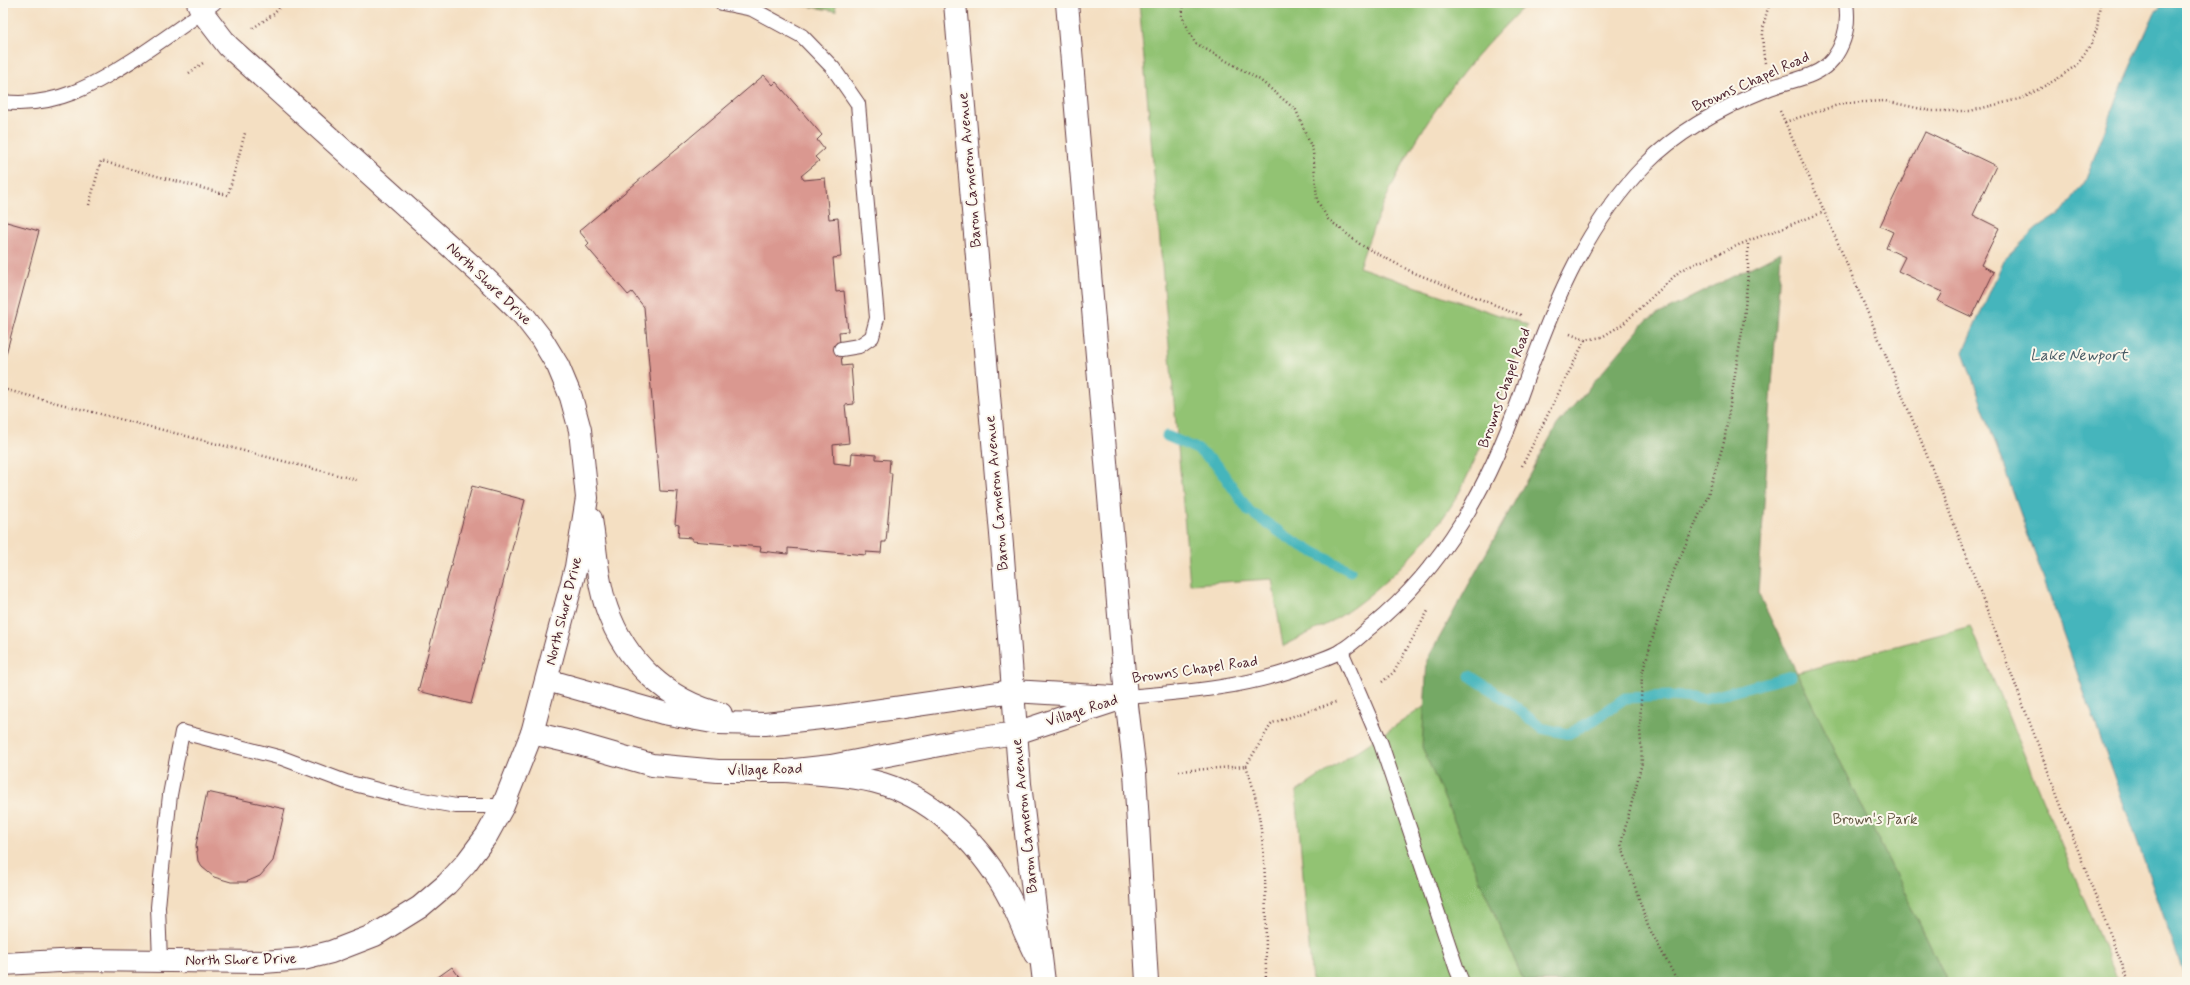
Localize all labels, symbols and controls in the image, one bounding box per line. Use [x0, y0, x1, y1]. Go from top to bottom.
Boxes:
street label: Browns Chapel Road [1689, 47, 1813, 117]
street label: Baron Cameron Avenue [953, 92, 987, 248]
street label: North Shore Drive [442, 238, 536, 330]
street label: Browns Chapel Road [1474, 325, 1536, 451]
water label: Lake Newport [2030, 345, 2130, 366]
street label: Baron Cameron Avenue [980, 415, 1014, 571]
street label: North Shore Drive [541, 554, 587, 668]
street label: Browns Chapel Road [1131, 651, 1259, 689]
street label: Village Road [1043, 690, 1121, 732]
street label: Baron Cameron Avenue [1007, 738, 1043, 894]
street label: Village Road [727, 759, 803, 781]
park label: Brown's Park [1832, 810, 1918, 830]
street label: North Shore Drive [185, 949, 297, 971]

